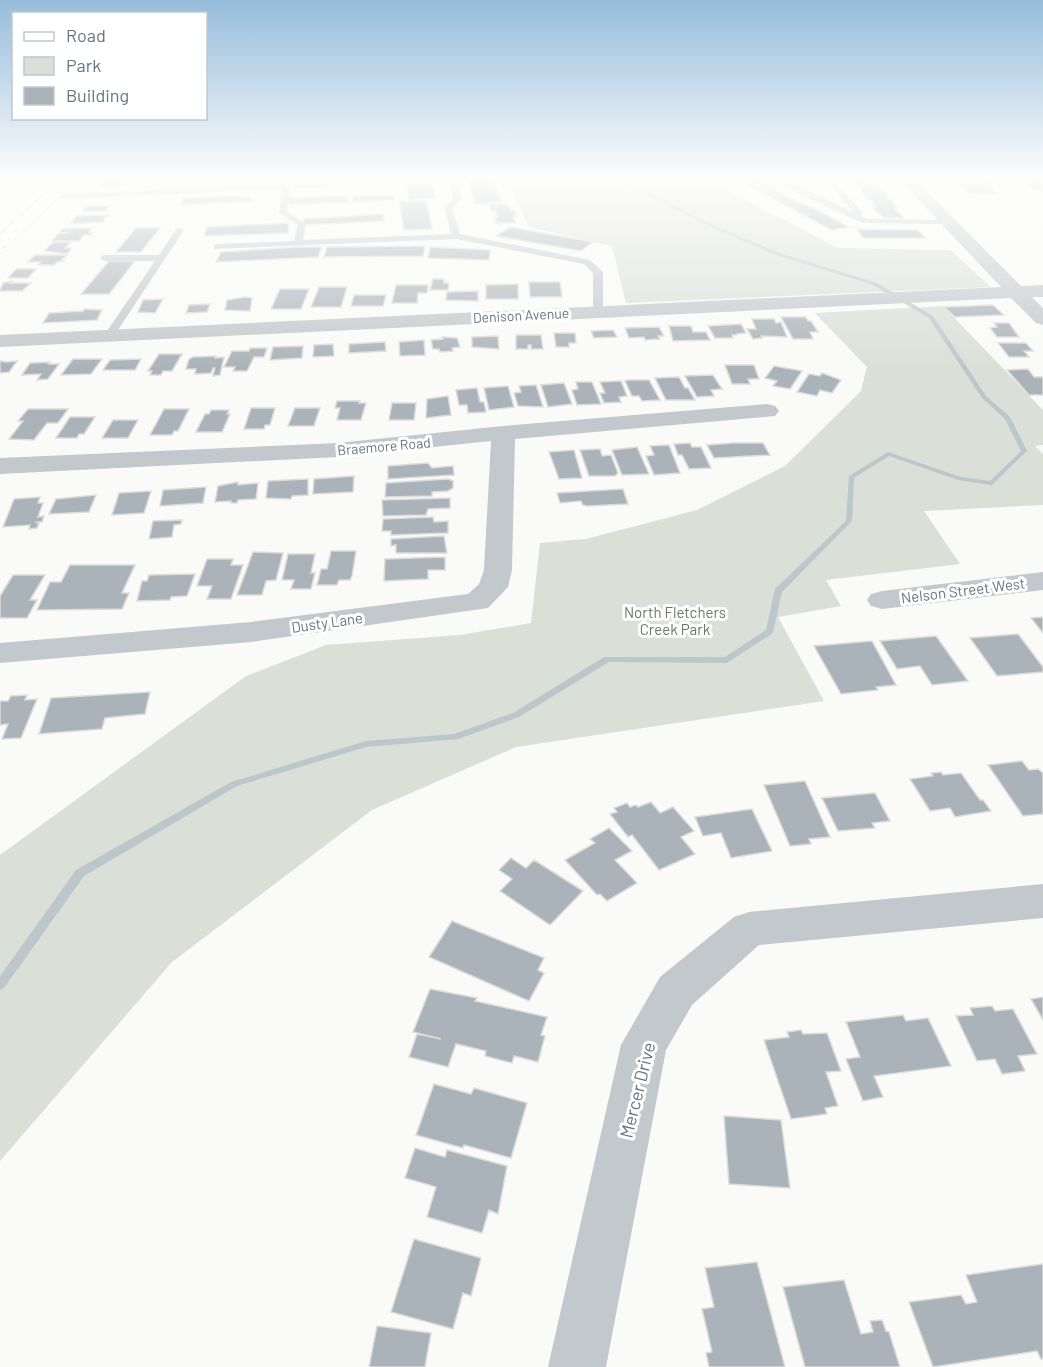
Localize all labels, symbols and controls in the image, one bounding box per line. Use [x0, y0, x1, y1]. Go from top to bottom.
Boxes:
legend [12, 12, 207, 120]
text: Road [66, 24, 106, 46]
text: Park [66, 54, 101, 76]
text: Building [66, 84, 129, 106]
street label: Denison Avenue [472, 304, 570, 326]
street label: Braemore Road [337, 433, 431, 459]
street label: Nelson Street West [900, 573, 1026, 607]
park label: North Fletchers Creek Park [624, 603, 726, 638]
street label: Dusty Lane [290, 608, 364, 636]
street label: Mercer Drive [614, 1040, 660, 1140]

